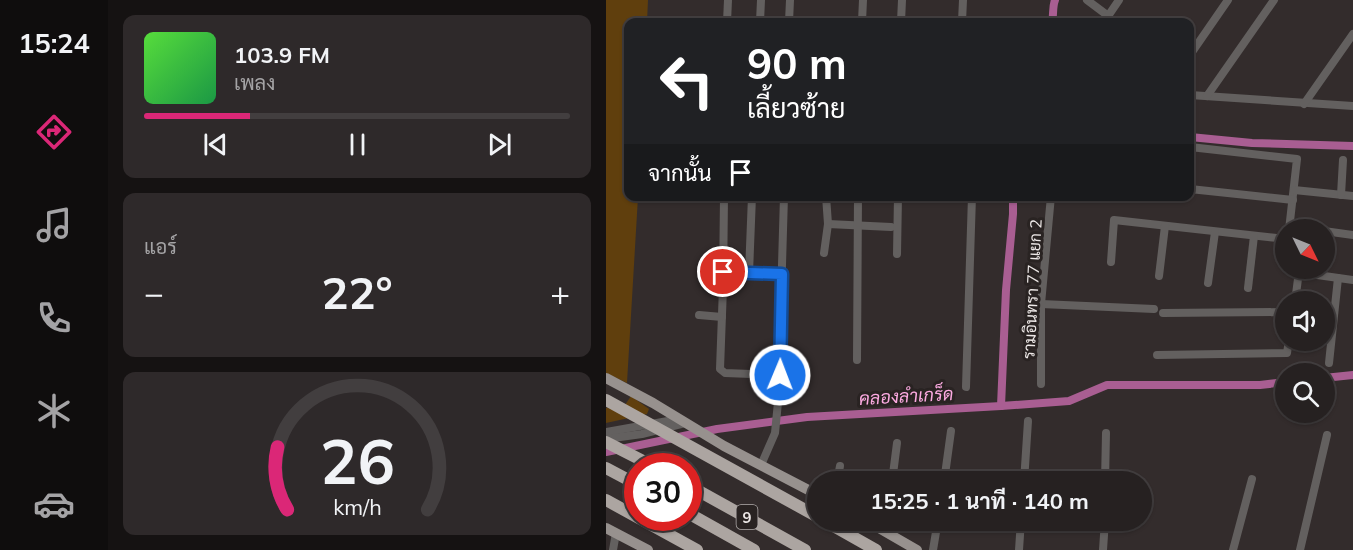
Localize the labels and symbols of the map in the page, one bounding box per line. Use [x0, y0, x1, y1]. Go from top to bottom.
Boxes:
street label: รามอินทรา 77 แยก 2 [1018, 219, 1046, 359]
north arrow [1275, 219, 1335, 279]
pin [697, 246, 748, 297]
position arrow [748, 343, 812, 407]
water label: คลองลำเกร็ด [858, 380, 954, 410]
speed limit sign: 30 [624, 453, 702, 531]
road number: 9 [736, 505, 758, 529]

